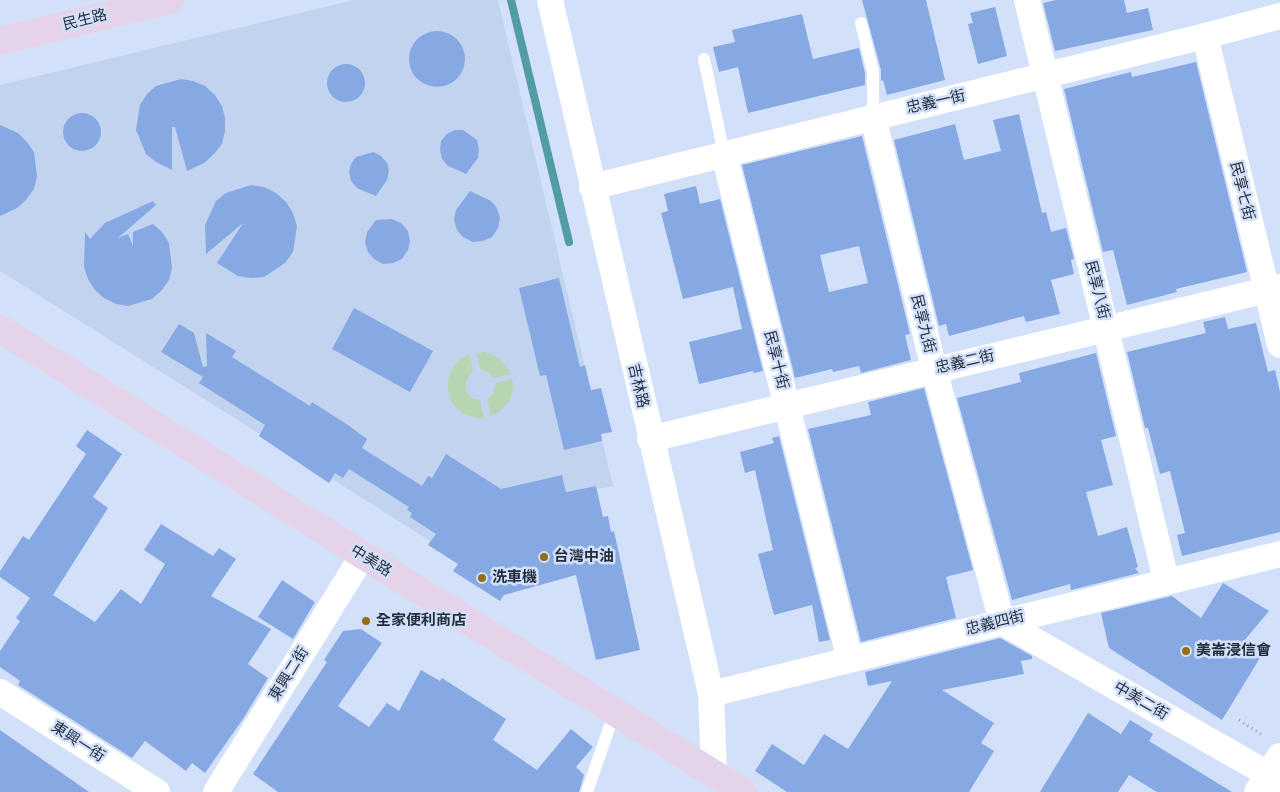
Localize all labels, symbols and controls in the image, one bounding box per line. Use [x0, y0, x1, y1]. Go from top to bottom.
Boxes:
street label: 民生路 [61, 6, 109, 34]
street label: 忠義一街 [905, 86, 967, 118]
street label: 民享七街 [1226, 160, 1258, 222]
street label: 民享八街 [1081, 259, 1113, 321]
street label: 民享九街 [907, 293, 939, 355]
street label: 民享十街 [760, 329, 792, 391]
street label: 忠義二街 [934, 346, 996, 378]
street label: 吉林路 [624, 362, 652, 410]
street label: 中美路 [347, 541, 395, 581]
place label: 台灣中油 [554, 548, 614, 566]
marker: 台灣中油 [538, 551, 550, 563]
place label: 洗車機 [492, 569, 537, 587]
marker: 洗車機 [476, 572, 488, 584]
street label: 忠義四街 [964, 607, 1026, 639]
place label: 全家便利商店 [376, 612, 466, 630]
marker: 全家便利商店 [360, 615, 372, 627]
place label: 美崙浸信會 [1196, 642, 1271, 660]
street label: 東興二街 [265, 644, 313, 704]
marker: 美崙浸信會 [1180, 645, 1192, 657]
street label: 中美二街 [1111, 678, 1171, 724]
street label: 東興一街 [48, 718, 108, 766]

